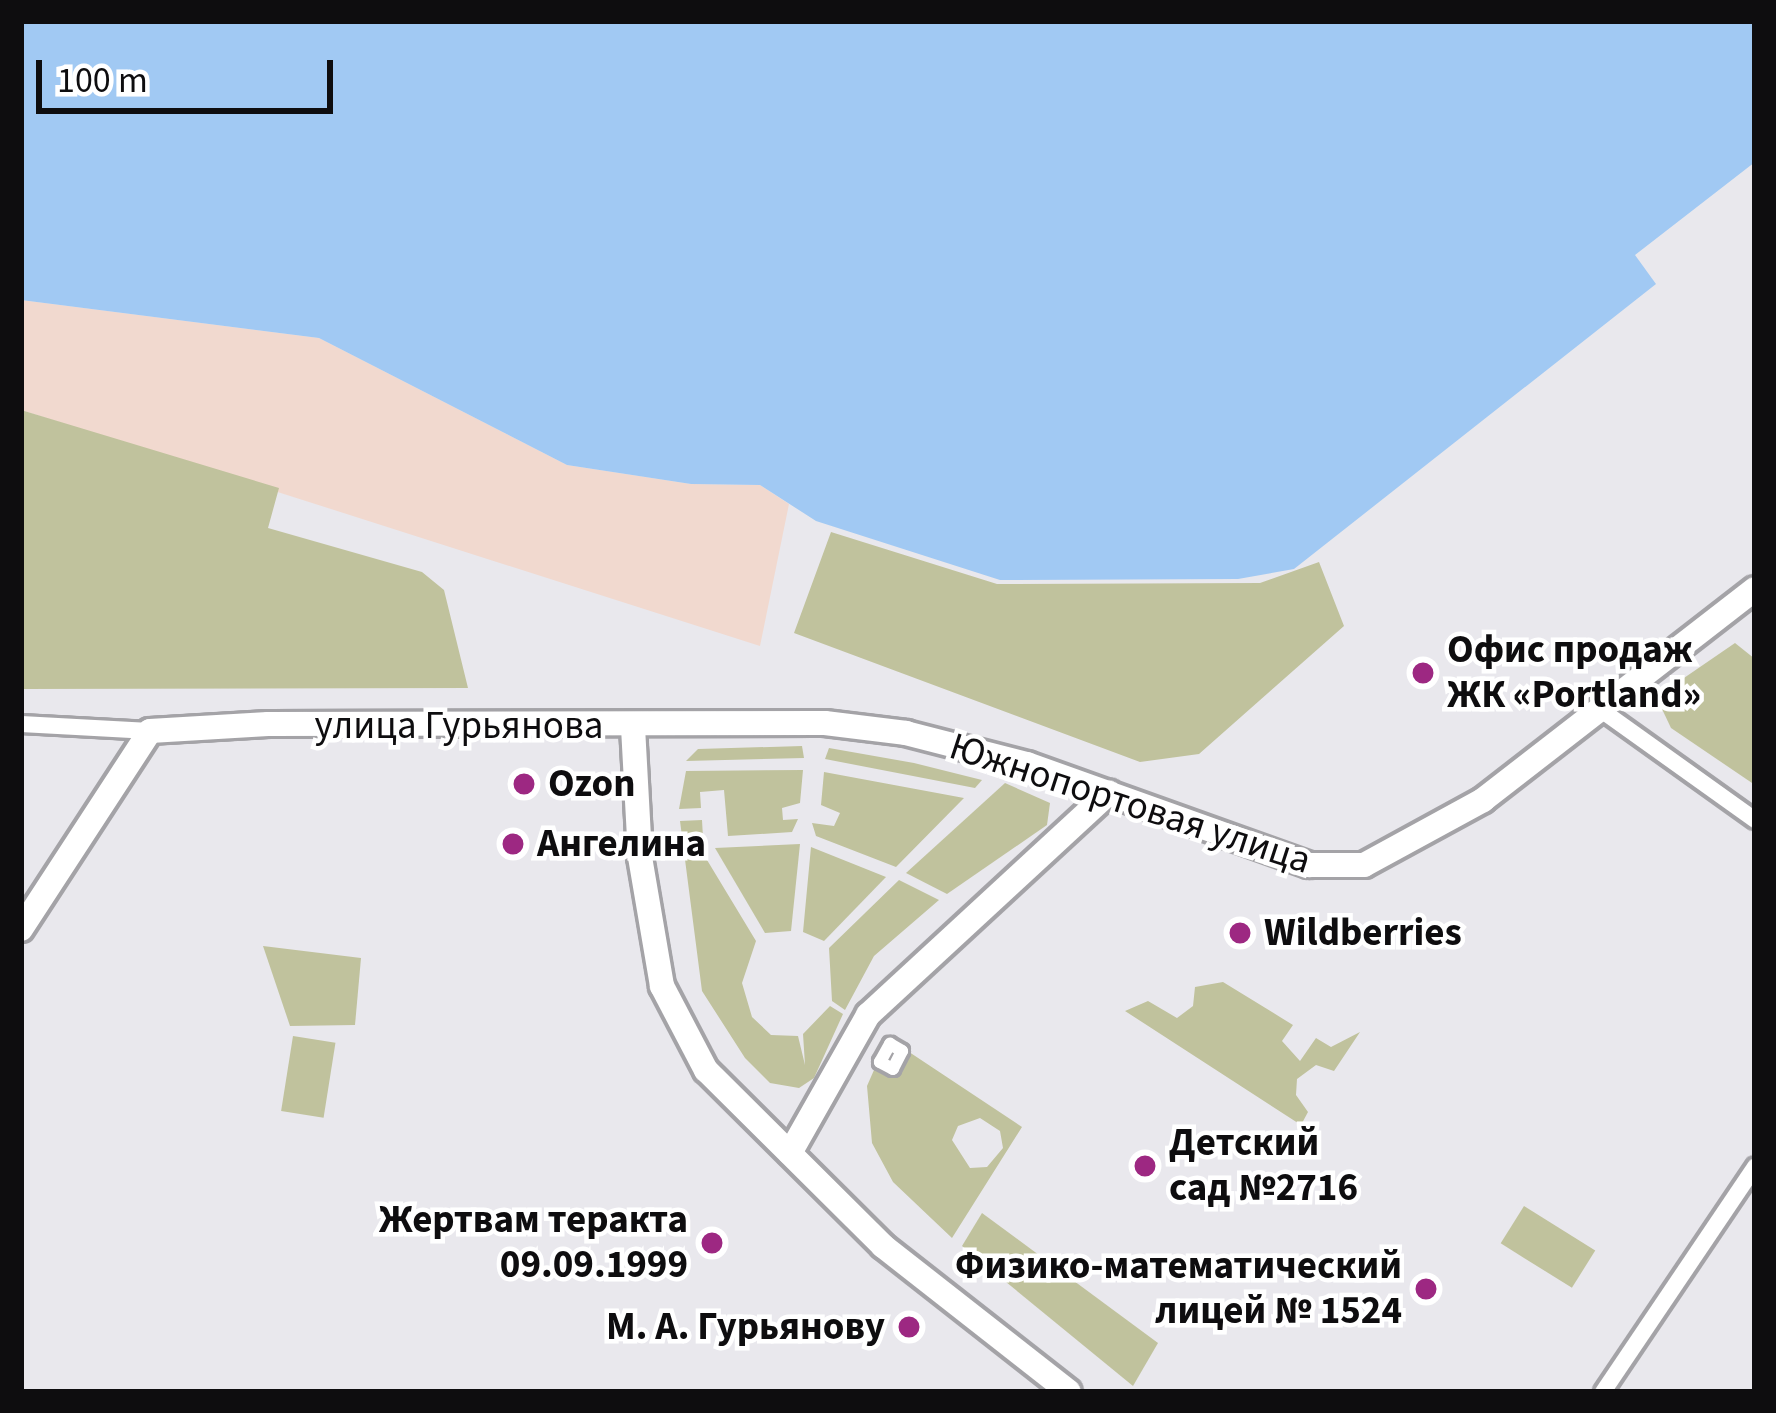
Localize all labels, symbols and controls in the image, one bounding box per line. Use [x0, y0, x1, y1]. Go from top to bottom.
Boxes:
scale bar [42, 36, 339, 110]
text: 100 m [57, 55, 148, 106]
place label: Офис продаж ЖК «Portland» [1447, 628, 1701, 719]
marker: Офис продаж ЖК «Portland» [1410, 660, 1436, 686]
street label: улица Гурьянова [315, 703, 603, 749]
street label: Южнопортовая улица [944, 724, 1316, 884]
place label: Ozon [548, 761, 636, 807]
marker: Ozon [511, 771, 537, 797]
place label: Ангелина [537, 821, 706, 867]
marker: Ангелина [500, 831, 526, 857]
place label: Wildberries [1264, 910, 1462, 956]
marker: Wildberries [1227, 920, 1253, 946]
place label: Детский сад №2716 [1169, 1121, 1358, 1212]
marker: Детский сад №2716 [1132, 1153, 1158, 1179]
place label: Жертвам теракта 09.09.1999 [379, 1198, 688, 1289]
marker: Жертвам теракта 09.09.1999 [699, 1230, 725, 1256]
place label: Физико-математический лицей № 1524 [955, 1244, 1402, 1335]
marker: Физико-математический лицей № 1524 [1413, 1276, 1439, 1302]
place label: М. А. Гурьянову [606, 1304, 885, 1350]
marker: М. А. Гурьянову [896, 1314, 922, 1340]

